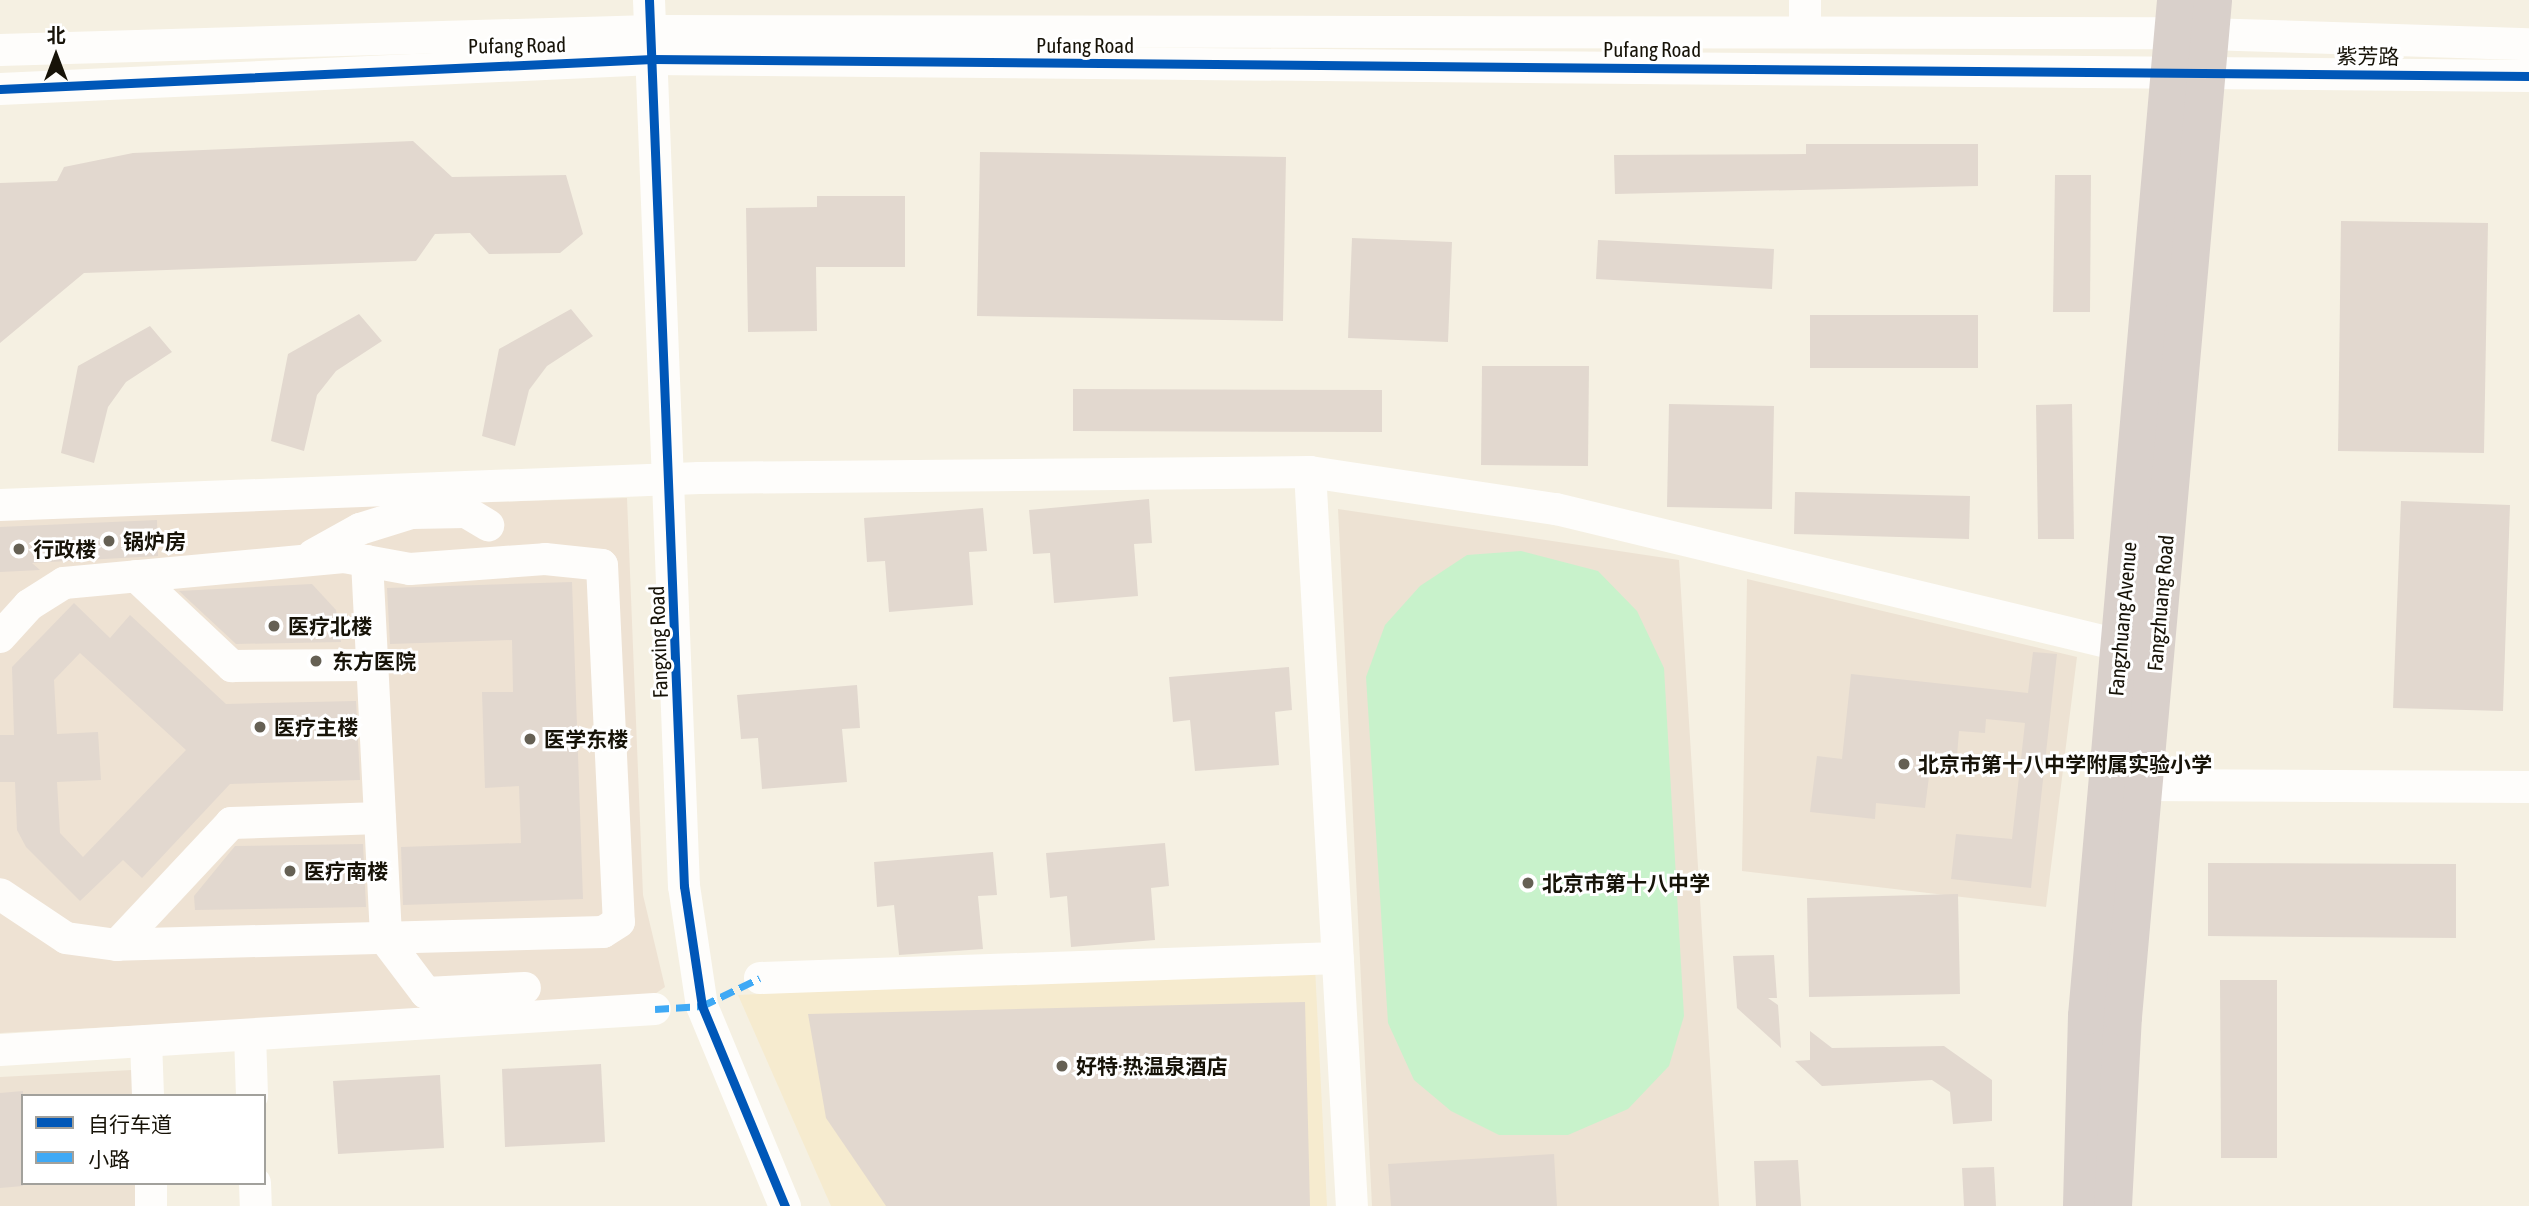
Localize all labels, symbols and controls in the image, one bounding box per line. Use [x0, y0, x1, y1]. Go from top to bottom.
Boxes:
north arrow [21, 21, 91, 91]
text: 北 [46, 24, 66, 46]
street label: Pufang Road [468, 32, 566, 58]
street label: Pufang Road [1036, 32, 1134, 58]
street label: Pufang Road [1603, 36, 1701, 62]
street label: 紫芳路 [2336, 43, 2400, 69]
place label: 锅炉房 [123, 528, 186, 554]
marker: 锅炉房 [101, 533, 117, 549]
street label: Fangzhuang Road [2141, 534, 2179, 672]
place label: 行政楼 [33, 536, 96, 562]
marker: 行政楼 [11, 541, 27, 557]
street label: Fangzhuang Avenue [2103, 541, 2141, 697]
street label: Fangxing Road [643, 585, 673, 699]
place label: 医疗北楼 [288, 613, 372, 639]
marker: 医疗北楼 [266, 618, 282, 634]
place label: 东方医院 [332, 648, 416, 674]
marker: 东方医院 [306, 651, 326, 671]
place label: 医疗主楼 [274, 714, 358, 740]
marker: 医疗主楼 [252, 719, 268, 735]
place label: 医学东楼 [544, 726, 628, 752]
marker: 医学东楼 [522, 731, 538, 747]
place label: 北京市第十八中学附属实验小学 [1918, 751, 2212, 777]
marker: 北京市第十八中学附属实验小学 [1896, 756, 1912, 772]
place label: 医疗南楼 [304, 858, 388, 884]
marker: 医疗南楼 [282, 863, 298, 879]
place label: 北京市第十八中学 [1542, 870, 1710, 896]
marker: 北京市第十八中学 [1520, 875, 1536, 891]
place label: 好特·热温泉酒店 [1076, 1053, 1227, 1079]
marker: 好特·热温泉酒店 [1054, 1058, 1070, 1074]
legend [21, 1094, 266, 1185]
text: 自行车道 [88, 1112, 172, 1136]
text: 小路 [88, 1147, 130, 1171]

